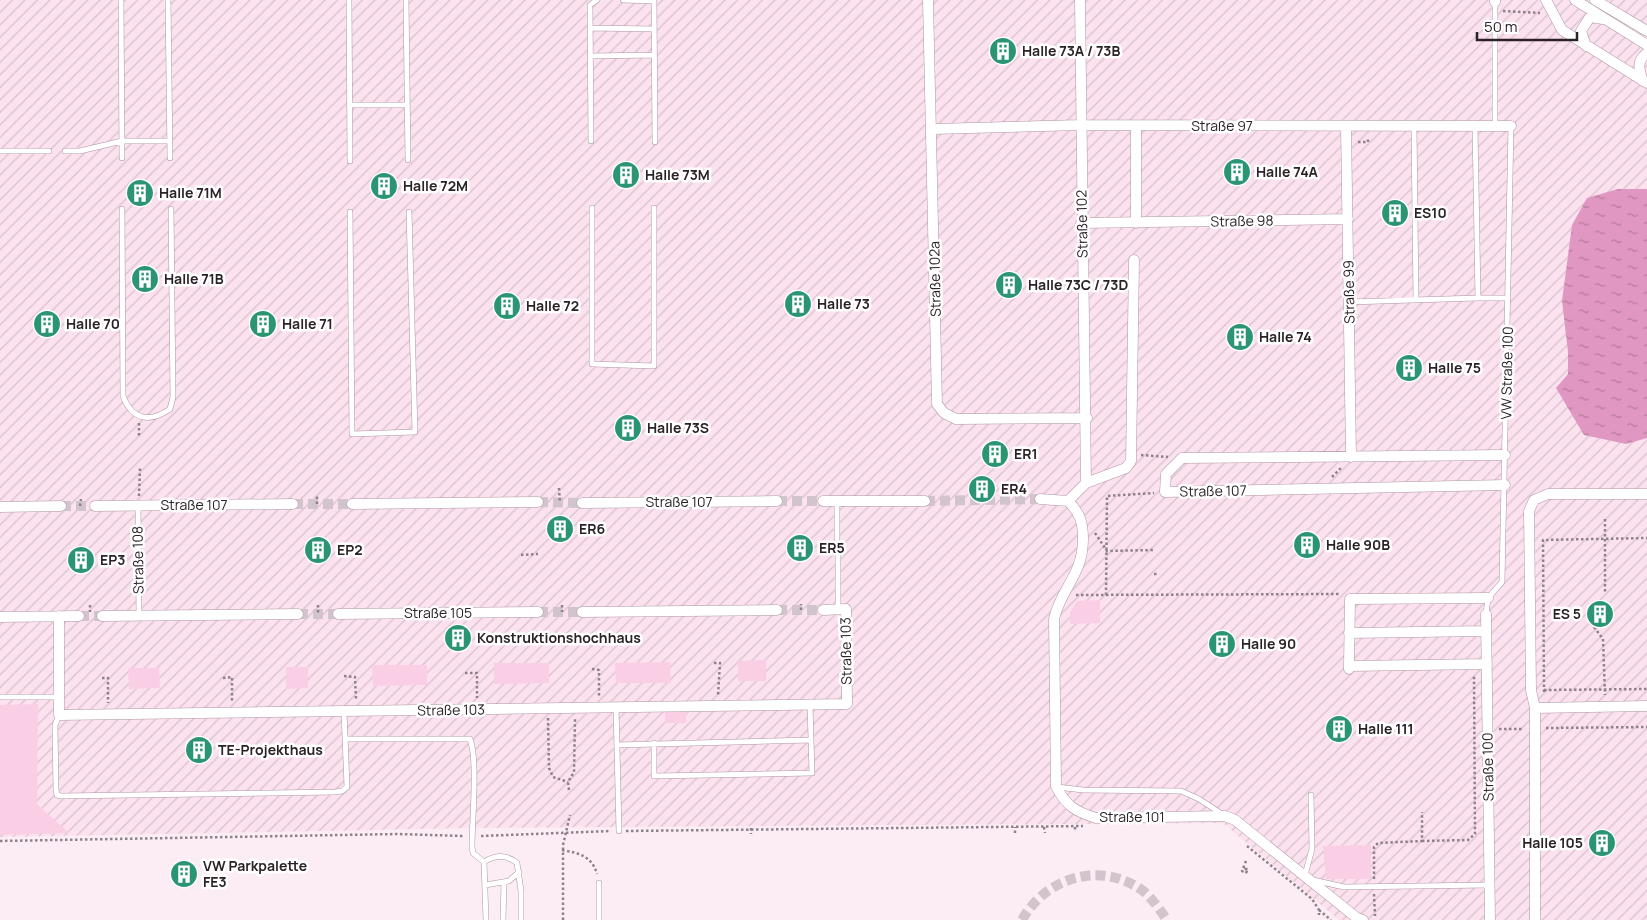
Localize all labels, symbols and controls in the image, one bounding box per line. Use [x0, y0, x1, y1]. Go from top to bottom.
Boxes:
scale bar [1477, 10, 1577, 42]
text: 50 m [1484, 16, 1518, 37]
building icon: Halle 73A / 73B [988, 36, 1018, 66]
place label: Halle 73A / 73B [1022, 41, 1121, 60]
street label: Straße 97 [1191, 116, 1253, 135]
building icon: Halle 74A [1222, 157, 1252, 187]
building icon: Halle 73M [611, 160, 641, 190]
place label: Halle 74A [1256, 162, 1318, 181]
place label: Halle 73M [645, 165, 710, 184]
building icon: Halle 72M [369, 171, 399, 201]
place label: Halle 72M [403, 176, 468, 195]
building icon: Halle 71M [125, 178, 155, 208]
place label: Halle 71M [159, 183, 222, 202]
street label: Straße 102 [1071, 190, 1092, 258]
building icon: ES10 [1380, 198, 1410, 228]
place label: ES10 [1414, 203, 1447, 222]
street label: Straße 98 [1210, 210, 1274, 231]
street label: Straße 102a [924, 241, 945, 317]
street label: Straße 99 [1338, 260, 1359, 324]
building icon: Halle 71B [130, 264, 160, 294]
place label: Halle 71B [164, 269, 224, 288]
building icon: Halle 73C / 73D [994, 270, 1024, 300]
place label: Halle 73C / 73D [1028, 275, 1128, 294]
building icon: Halle 73 [783, 289, 813, 319]
building icon: Halle 72 [492, 291, 522, 321]
place label: Halle 73 [817, 294, 870, 313]
place label: Halle 72 [526, 296, 579, 315]
building icon: Halle 70 [32, 309, 62, 339]
building icon: Halle 71 [248, 309, 278, 339]
place label: Halle 70 [66, 314, 120, 333]
place label: Halle 71 [282, 314, 333, 333]
building icon: Halle 74 [1225, 322, 1255, 352]
street label: VW Straße 100 [1496, 326, 1517, 420]
place label: Halle 74 [1259, 327, 1312, 346]
building icon: Halle 75 [1394, 353, 1424, 383]
place label: Halle 75 [1428, 358, 1481, 377]
building icon: Halle 73S [613, 413, 643, 443]
place label: Halle 73S [647, 418, 709, 437]
building icon: ER1 [980, 439, 1010, 469]
place label: ER1 [1014, 444, 1038, 463]
building icon: ER4 [967, 474, 997, 504]
place label: ER4 [1001, 479, 1027, 498]
street label: Straße 107 [1179, 480, 1247, 501]
street label: Straße 107 [645, 492, 713, 511]
street label: Straße 107 [160, 495, 228, 514]
building icon: ER6 [545, 514, 575, 544]
place label: ER6 [579, 519, 605, 538]
street label: Straße 108 [127, 526, 148, 594]
building icon: Halle 90B [1292, 530, 1322, 560]
building icon: ER5 [785, 533, 815, 563]
building icon: EP2 [303, 535, 333, 565]
place label: Halle 90B [1326, 535, 1390, 554]
place label: ER5 [819, 538, 845, 557]
place label: EP2 [337, 540, 362, 559]
building icon: EP3 [66, 545, 96, 575]
place label: EP3 [100, 550, 125, 569]
building icon: ES 5 [1585, 599, 1615, 629]
street label: Straße 105 [404, 603, 472, 622]
place label: ES 5 [1553, 604, 1581, 623]
street label: Straße 103 [835, 617, 856, 685]
building icon: Konstruktionshochhaus [443, 623, 473, 653]
place label: Konstruktionshochhaus [477, 628, 641, 647]
building icon: Halle 90 [1207, 629, 1237, 659]
place label: Halle 90 [1241, 634, 1296, 653]
street label: Straße 103 [417, 699, 485, 720]
building icon: Halle 111 [1324, 714, 1354, 744]
place label: Halle 111 [1358, 719, 1414, 738]
street label: Straße 100 [1477, 733, 1498, 802]
building icon: TE-Projekthaus [184, 735, 214, 765]
place label: TE-Projekthaus [218, 740, 323, 759]
street label: Straße 101 [1099, 807, 1165, 826]
building icon: Halle 105 [1587, 828, 1617, 858]
place label: Halle 105 [1522, 833, 1583, 852]
place label: VW Parkpalette FE3 [203, 856, 307, 891]
building icon: VW Parkpalette FE3 [169, 859, 199, 889]

